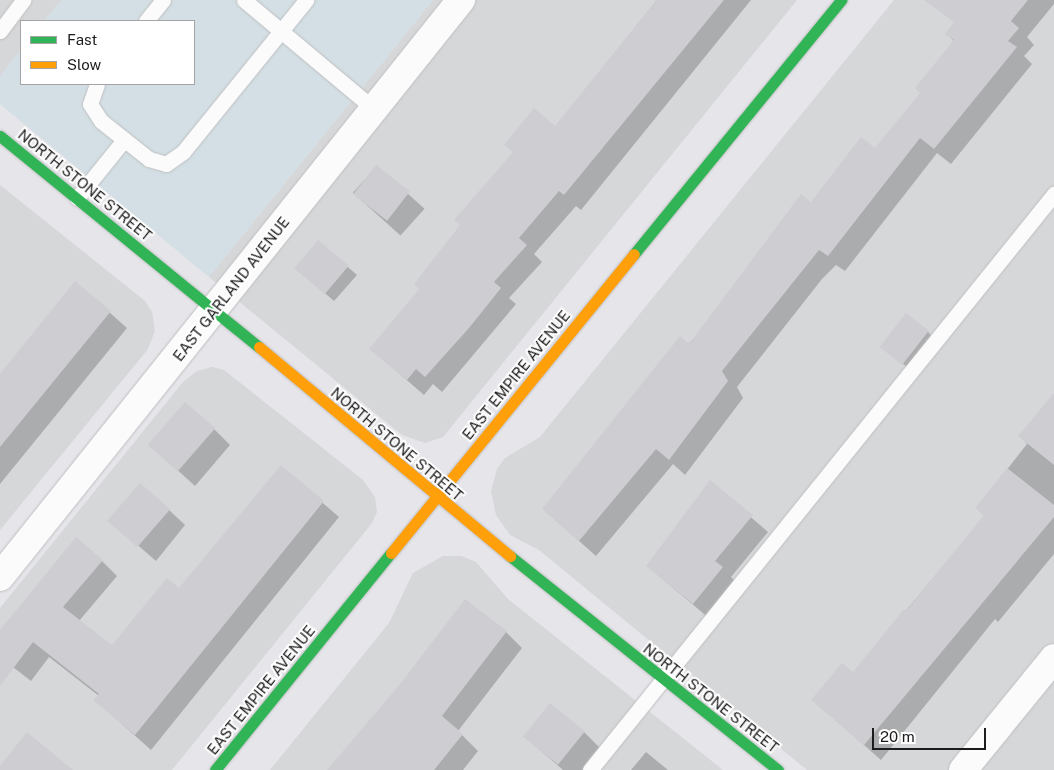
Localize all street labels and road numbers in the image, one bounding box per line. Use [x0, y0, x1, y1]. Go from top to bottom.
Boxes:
street label: NORTH STONE STREET [14, 125, 156, 245]
street label: EAST GARLAND AVENUE [169, 213, 293, 365]
street label: EAST EMPIRE AVENUE [458, 307, 574, 443]
street label: NORTH STONE STREET [327, 383, 467, 505]
street label: EAST EMPIRE AVENUE [203, 622, 319, 758]
street label: NORTH STONE STREET [640, 640, 782, 756]

